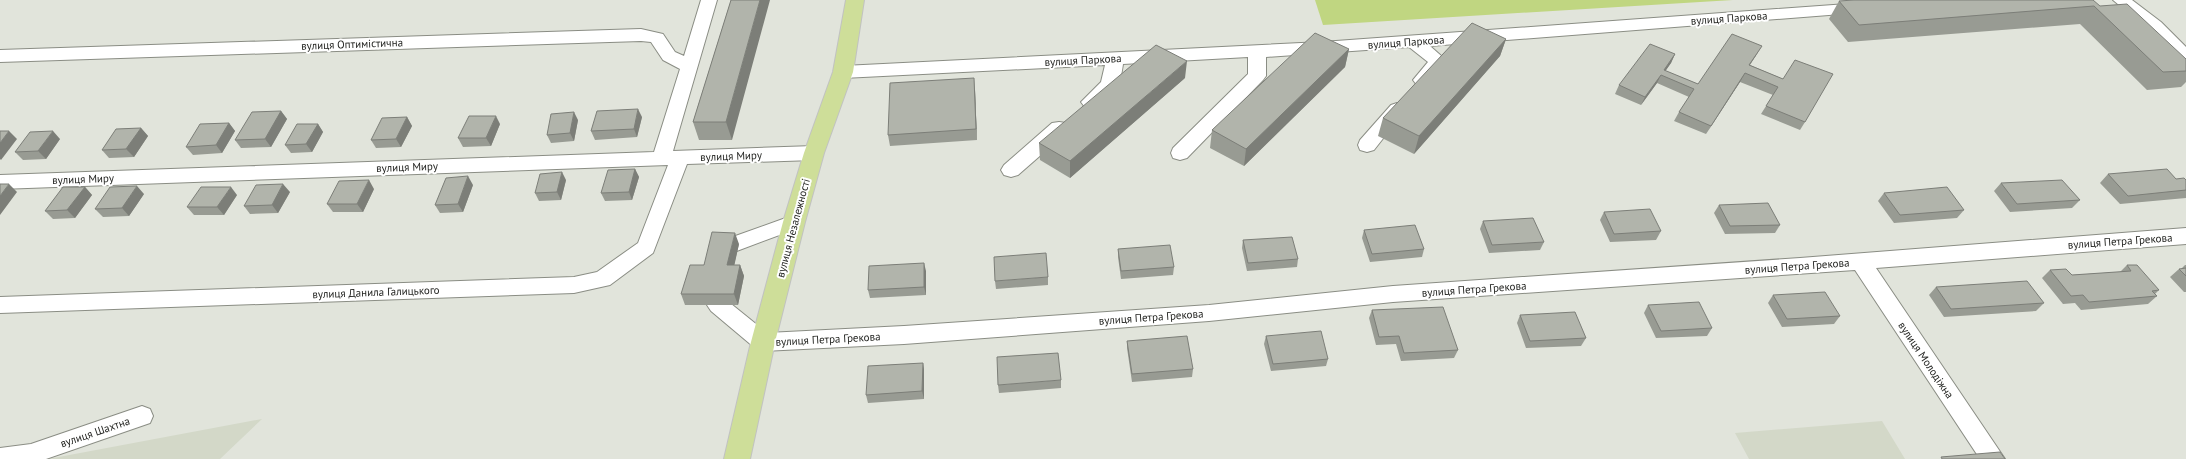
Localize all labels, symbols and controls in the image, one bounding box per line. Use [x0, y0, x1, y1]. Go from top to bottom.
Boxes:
street label: вулиця Паркова [1690, 8, 1768, 28]
street label: вулиця Паркова [1367, 32, 1445, 52]
street label: вулиця Оптимістична [301, 35, 403, 53]
street label: вулиця Паркова [1044, 51, 1122, 69]
street label: вулиця Миру [700, 148, 763, 164]
street label: вулиця Миру [376, 159, 439, 175]
street label: вулиця Миру [52, 171, 115, 187]
street label: вулиця Незалежності [773, 177, 813, 279]
street label: вулиця Петра Грекова [2067, 230, 2173, 252]
street label: вулиця Петра Грекова [1744, 255, 1850, 277]
street label: вулиця Петра Грекова [1421, 278, 1527, 300]
street label: вулиця Данила Галицького [312, 283, 440, 301]
street label: вулиця Петра Грекова [1098, 306, 1204, 328]
street label: вулиця Молодіжна [1895, 319, 1957, 401]
street label: вулиця Петра Грекова [775, 329, 881, 349]
street label: вулиця Шахтна [58, 414, 132, 450]

